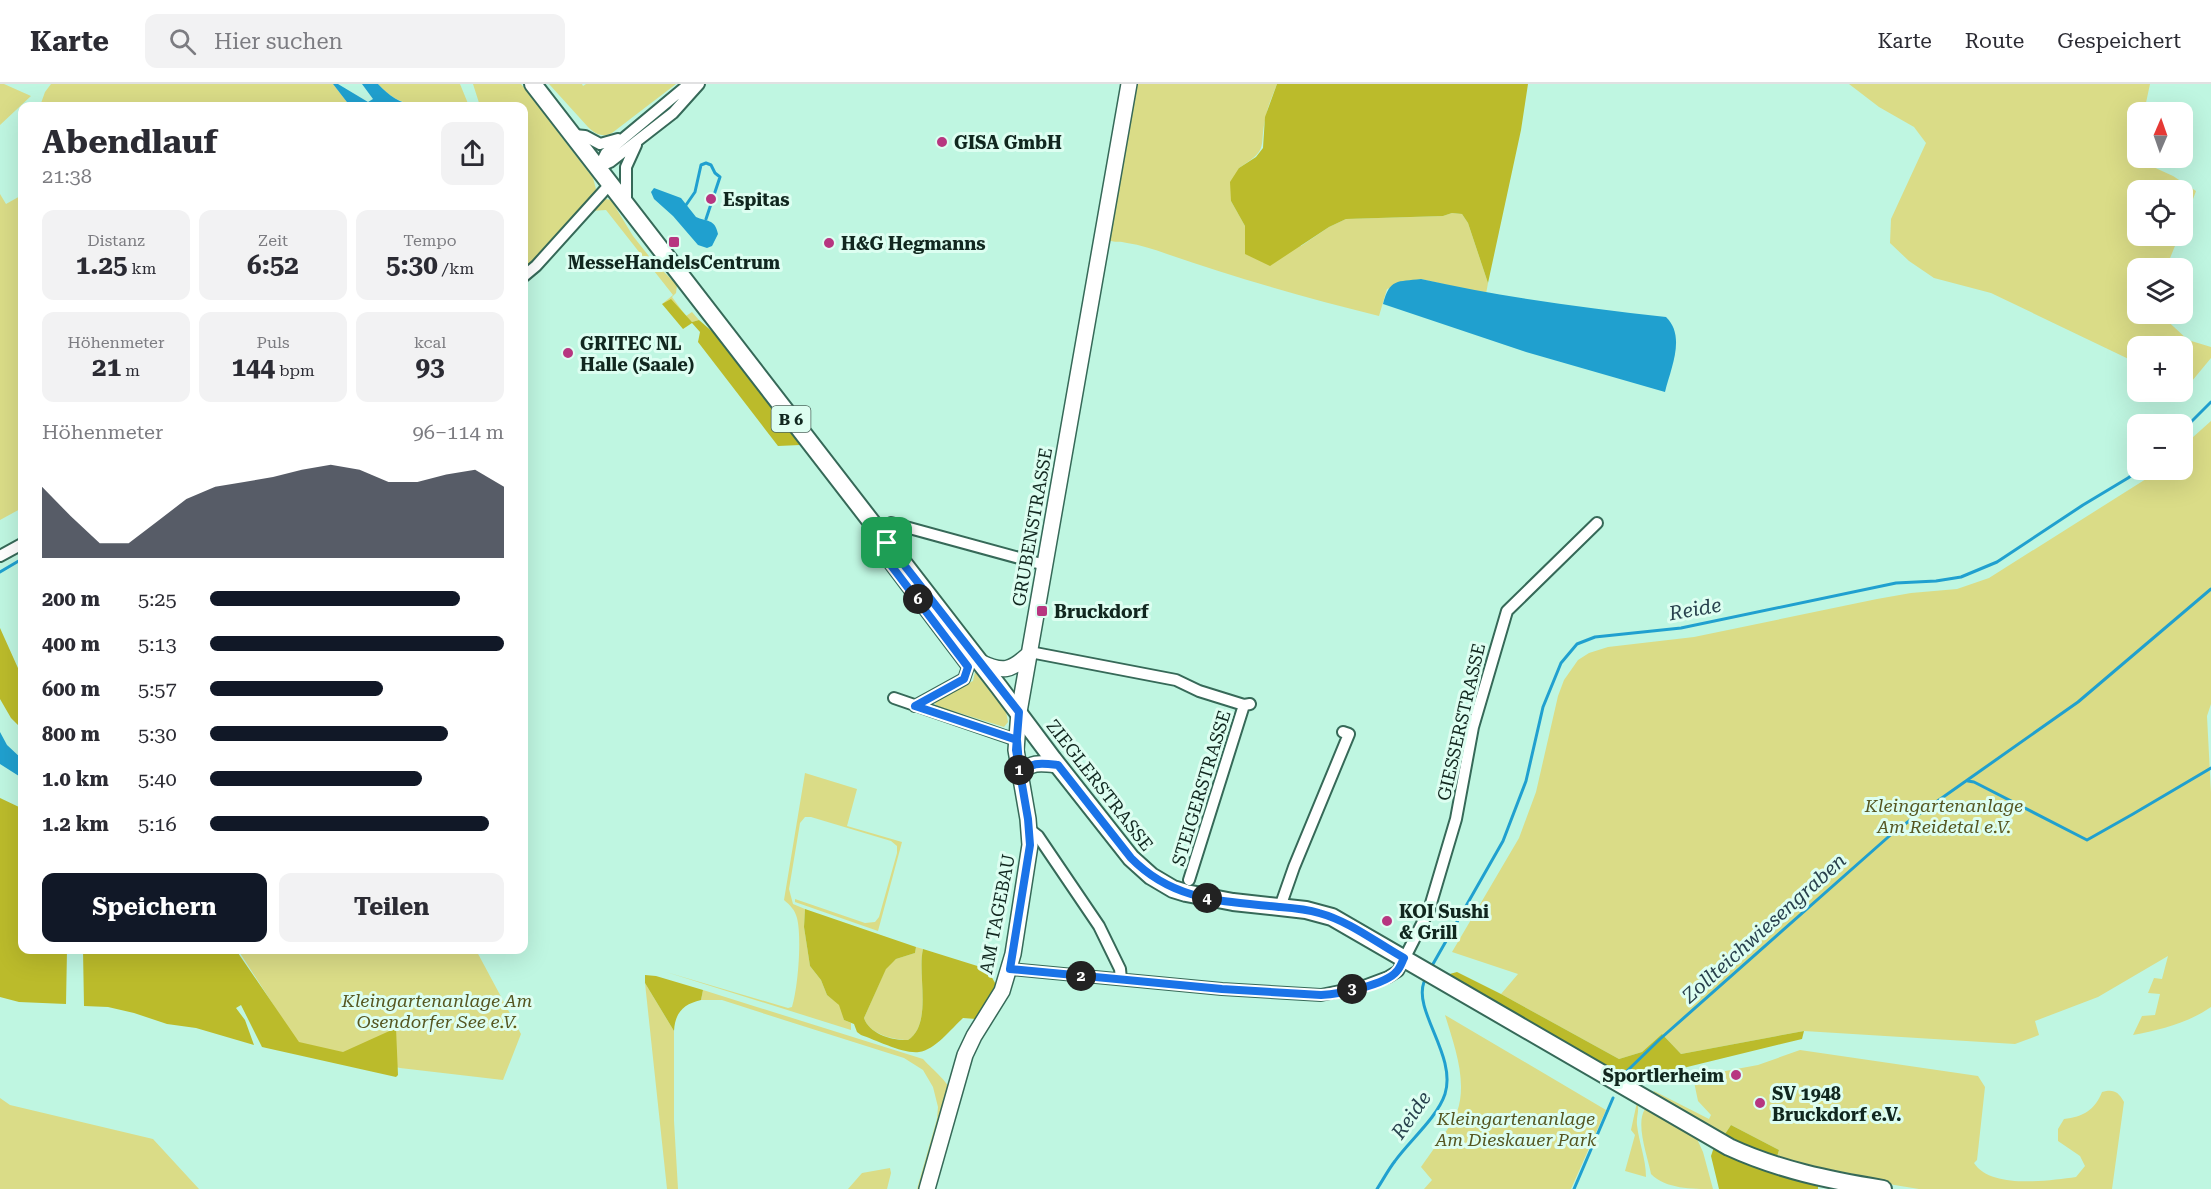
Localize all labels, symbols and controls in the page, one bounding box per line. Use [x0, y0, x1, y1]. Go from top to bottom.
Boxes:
search box [145, 14, 565, 68]
text: Karte [30, 25, 109, 58]
icon: search [166, 25, 199, 58]
text: Hier suchen [214, 29, 343, 54]
text: Karte [1877, 29, 1932, 53]
text: Route [1965, 29, 2024, 53]
text: Gespeichert [2057, 29, 2181, 53]
north arrow [2127, 102, 2193, 168]
map controls [2127, 102, 2193, 480]
text: Abendlauf [42, 122, 217, 161]
button: share [441, 122, 504, 185]
place label: GISA GmbH [954, 132, 1062, 153]
marker: GISA GmbH [935, 135, 949, 149]
text: 21:38 [42, 164, 92, 188]
button: locate [2127, 180, 2193, 246]
place label: Espitas [723, 189, 790, 210]
marker: Espitas [704, 192, 718, 206]
text: Distanz [87, 231, 145, 250]
text: Zeit [258, 231, 288, 250]
text: Tempo [403, 231, 457, 250]
place label: H&G Hegmanns [841, 233, 986, 254]
marker: MesseHandelsCentrum [667, 235, 681, 249]
marker: H&G Hegmanns [822, 236, 836, 250]
text: 1.25 [76, 250, 128, 280]
text: 6:52 [247, 250, 299, 280]
text: 5:30 [386, 250, 438, 280]
place label: MesseHandelsCentrum [568, 252, 781, 273]
button: layers [2127, 258, 2193, 324]
text: km [128, 259, 156, 278]
text: /km [438, 259, 474, 278]
text: Höhenmeter [68, 333, 164, 352]
text: Puls [256, 333, 290, 352]
text: kcal [414, 333, 446, 352]
place label: GRITEC NL Halle (Saale) [580, 333, 694, 375]
button: + [2127, 336, 2193, 402]
marker: GRITEC NL Halle (Saale) [561, 346, 575, 360]
text: 21 [92, 352, 121, 382]
text: 144 [231, 352, 275, 382]
text: 93 [415, 352, 445, 382]
text: m [121, 361, 140, 380]
text: bpm [275, 361, 315, 380]
road number: B 6 [772, 406, 810, 432]
button: − [2127, 414, 2193, 480]
text: Höhenmeter [42, 420, 163, 444]
text: 96–114 m [413, 420, 504, 444]
street label: GRUBENSTRASSE [1008, 446, 1056, 608]
pin [861, 517, 912, 568]
icon: arrive [870, 526, 903, 559]
pin: 6 [903, 584, 933, 614]
text: 200 m [42, 587, 100, 611]
text: 5:25 [138, 587, 177, 611]
text: 6 [914, 589, 922, 608]
water label: Reide [1666, 593, 1723, 626]
place label: Bruckdorf [1054, 601, 1150, 622]
marker: Bruckdorf [1035, 604, 1049, 618]
text: 400 m [42, 632, 100, 656]
text: 5:13 [138, 632, 177, 656]
street label: GIESSERSTRASSE [1433, 641, 1489, 803]
text: 600 m [42, 677, 100, 701]
text: 5:57 [138, 677, 177, 701]
street label: STEIGERSTRASSE [1167, 708, 1235, 868]
street label: ZIEGLERSTRASSE [1042, 715, 1158, 855]
text: 800 m [42, 722, 100, 746]
text: 5:30 [138, 722, 177, 746]
pin: 1 [1004, 755, 1034, 785]
text: 1 [1015, 760, 1023, 779]
text: 1.0 km [42, 767, 109, 791]
text: 5:40 [138, 767, 177, 791]
park label: Kleingartenanlage Am Reidetal e.V. [1864, 795, 2023, 837]
text: 1.2 km [42, 812, 109, 836]
text: 5:16 [138, 812, 177, 836]
water label: Zollteichwiesengraben [1676, 848, 1851, 1009]
street label: AM TAGEBAU [975, 852, 1019, 976]
button: Speichern [42, 873, 267, 942]
button: Teilen [279, 873, 504, 942]
pin: 4 [1192, 883, 1222, 913]
text: 4 [1203, 888, 1211, 907]
place label: KOI Sushi & Grill [1399, 901, 1489, 943]
marker: KOI Sushi & Grill [1380, 914, 1394, 928]
pin: 2 [1066, 961, 1096, 991]
text: 2 [1077, 966, 1085, 985]
pin: 3 [1337, 974, 1367, 1004]
text: 3 [1348, 979, 1356, 998]
park label: Kleingartenanlage Am Osendorfer See e.V. [341, 990, 532, 1032]
place label: Sportlerheim [1603, 1065, 1725, 1086]
marker: Sportlerheim [1729, 1068, 1743, 1082]
place label: SV 1948 Bruckdorf e.V. [1772, 1083, 1902, 1125]
water label: Reide [1386, 1087, 1436, 1144]
marker: SV 1948 Bruckdorf e.V. [1753, 1096, 1767, 1110]
park label: Kleingartenanlage Am Dieskauer Park [1434, 1108, 1597, 1150]

